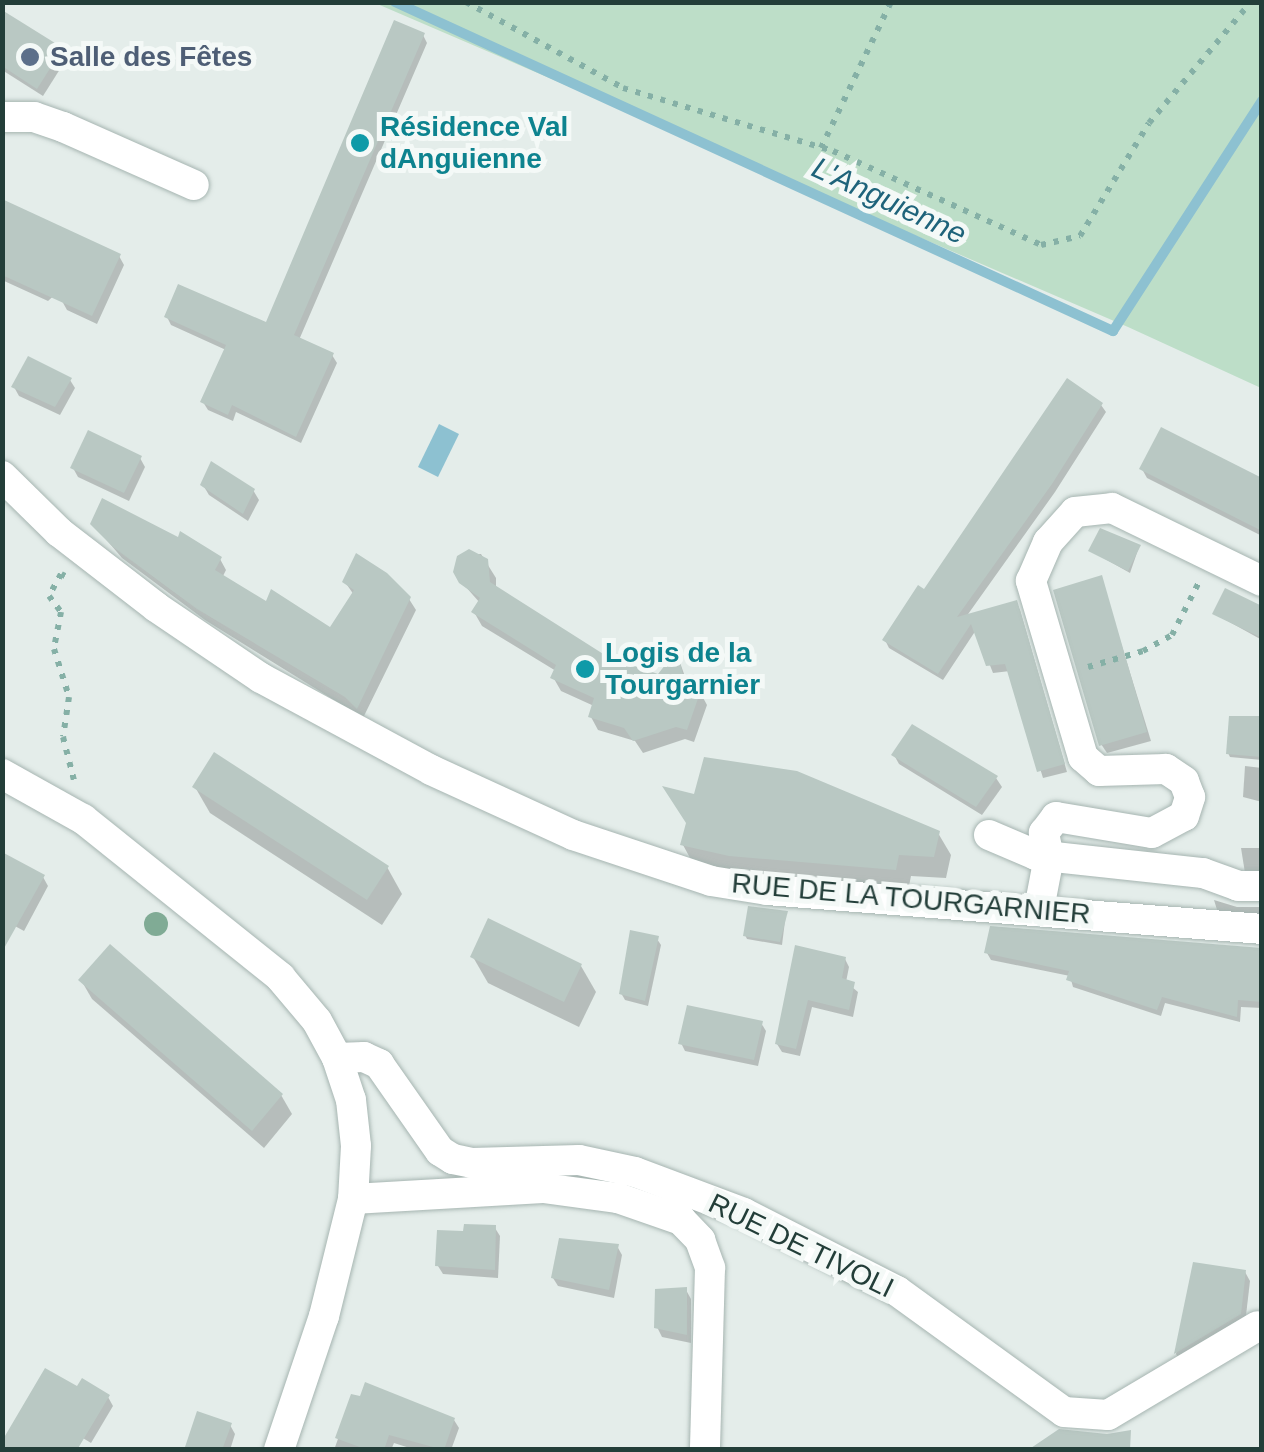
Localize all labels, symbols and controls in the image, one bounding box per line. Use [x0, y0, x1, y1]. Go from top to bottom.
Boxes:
place label: Salle des Fêtes [50, 40, 252, 74]
marker: Salle des Fêtes [19, 46, 41, 68]
place label: Résidence Val dAnguienne [380, 110, 568, 176]
marker: Résidence Val dAnguienne [349, 132, 371, 154]
water label: L'Anguienne [806, 150, 972, 252]
place label: Logis de la Tourgarnier [605, 636, 760, 702]
marker: Logis de la Tourgarnier [574, 658, 596, 680]
street label: RUE DE LA TOURGARNIER [729, 866, 1093, 932]
street label: RUE DE TIVOLI [703, 1187, 899, 1305]

